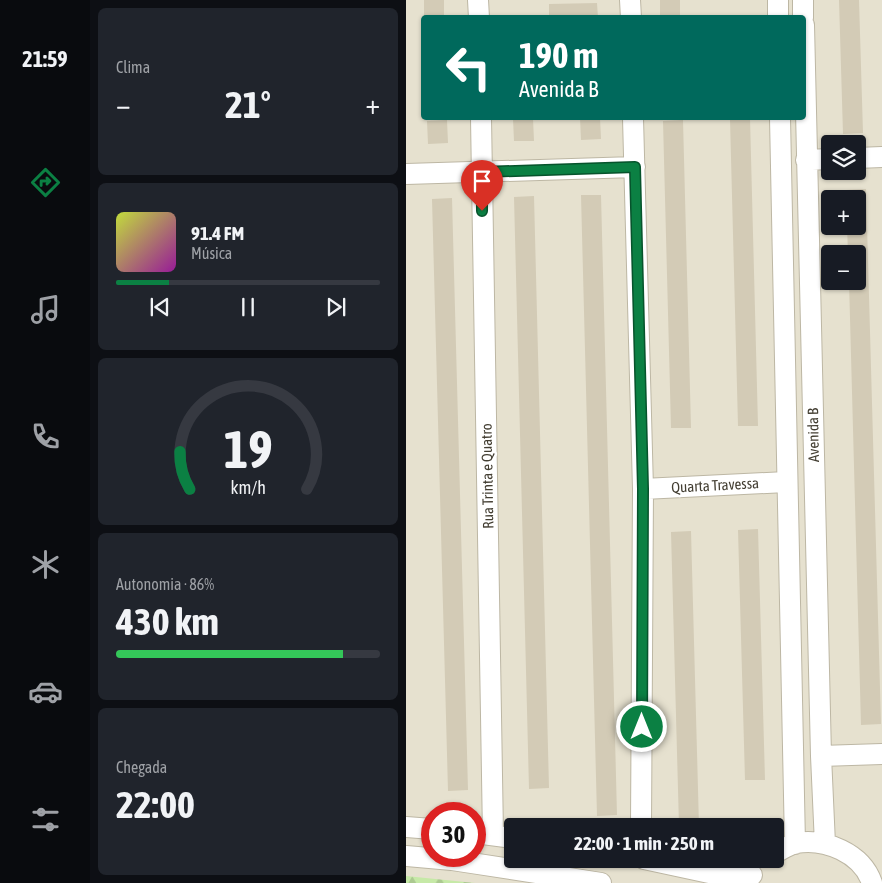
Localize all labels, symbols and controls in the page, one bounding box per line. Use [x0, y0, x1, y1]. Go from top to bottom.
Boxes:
icon: left [436, 35, 501, 100]
text: 190 m [519, 35, 598, 75]
text: 21:59 [22, 46, 68, 72]
text: Clima [116, 58, 150, 76]
text: Avenida B [519, 76, 598, 102]
text: 21° [225, 83, 271, 126]
text: − [116, 88, 131, 120]
text: + [365, 88, 380, 120]
map controls [821, 135, 866, 290]
button: layers [821, 135, 866, 180]
pin [461, 160, 503, 211]
icon: directions [28, 165, 63, 200]
icon: arrive [468, 167, 496, 195]
button: + [821, 190, 866, 235]
text: 91.4 FM [191, 222, 244, 244]
text: Música [191, 244, 232, 262]
button: − [821, 245, 866, 290]
icon: music [28, 292, 63, 327]
icon: previous [146, 293, 174, 321]
icon: pause [234, 293, 262, 321]
icon: next [322, 293, 350, 321]
street label: Avenida B [804, 408, 822, 462]
icon: phone [28, 419, 63, 454]
text: 19 [224, 419, 272, 479]
street label: Rua Trinta e Quatro [478, 423, 496, 529]
street label: Quarta Travessa [671, 474, 759, 496]
text: km/h [230, 477, 266, 498]
icon: climate [28, 547, 63, 582]
text: Autonomia · 86% [116, 575, 214, 593]
text: 430 km [116, 600, 219, 643]
icon: car [28, 674, 63, 709]
position arrow [615, 700, 667, 752]
text: Chegada [116, 758, 167, 776]
text: 22:00 [116, 783, 195, 826]
icon: filters [28, 802, 63, 837]
speed limit sign: 30 [421, 802, 486, 867]
text: 22:00 · 1 min · 250 m [574, 832, 714, 854]

